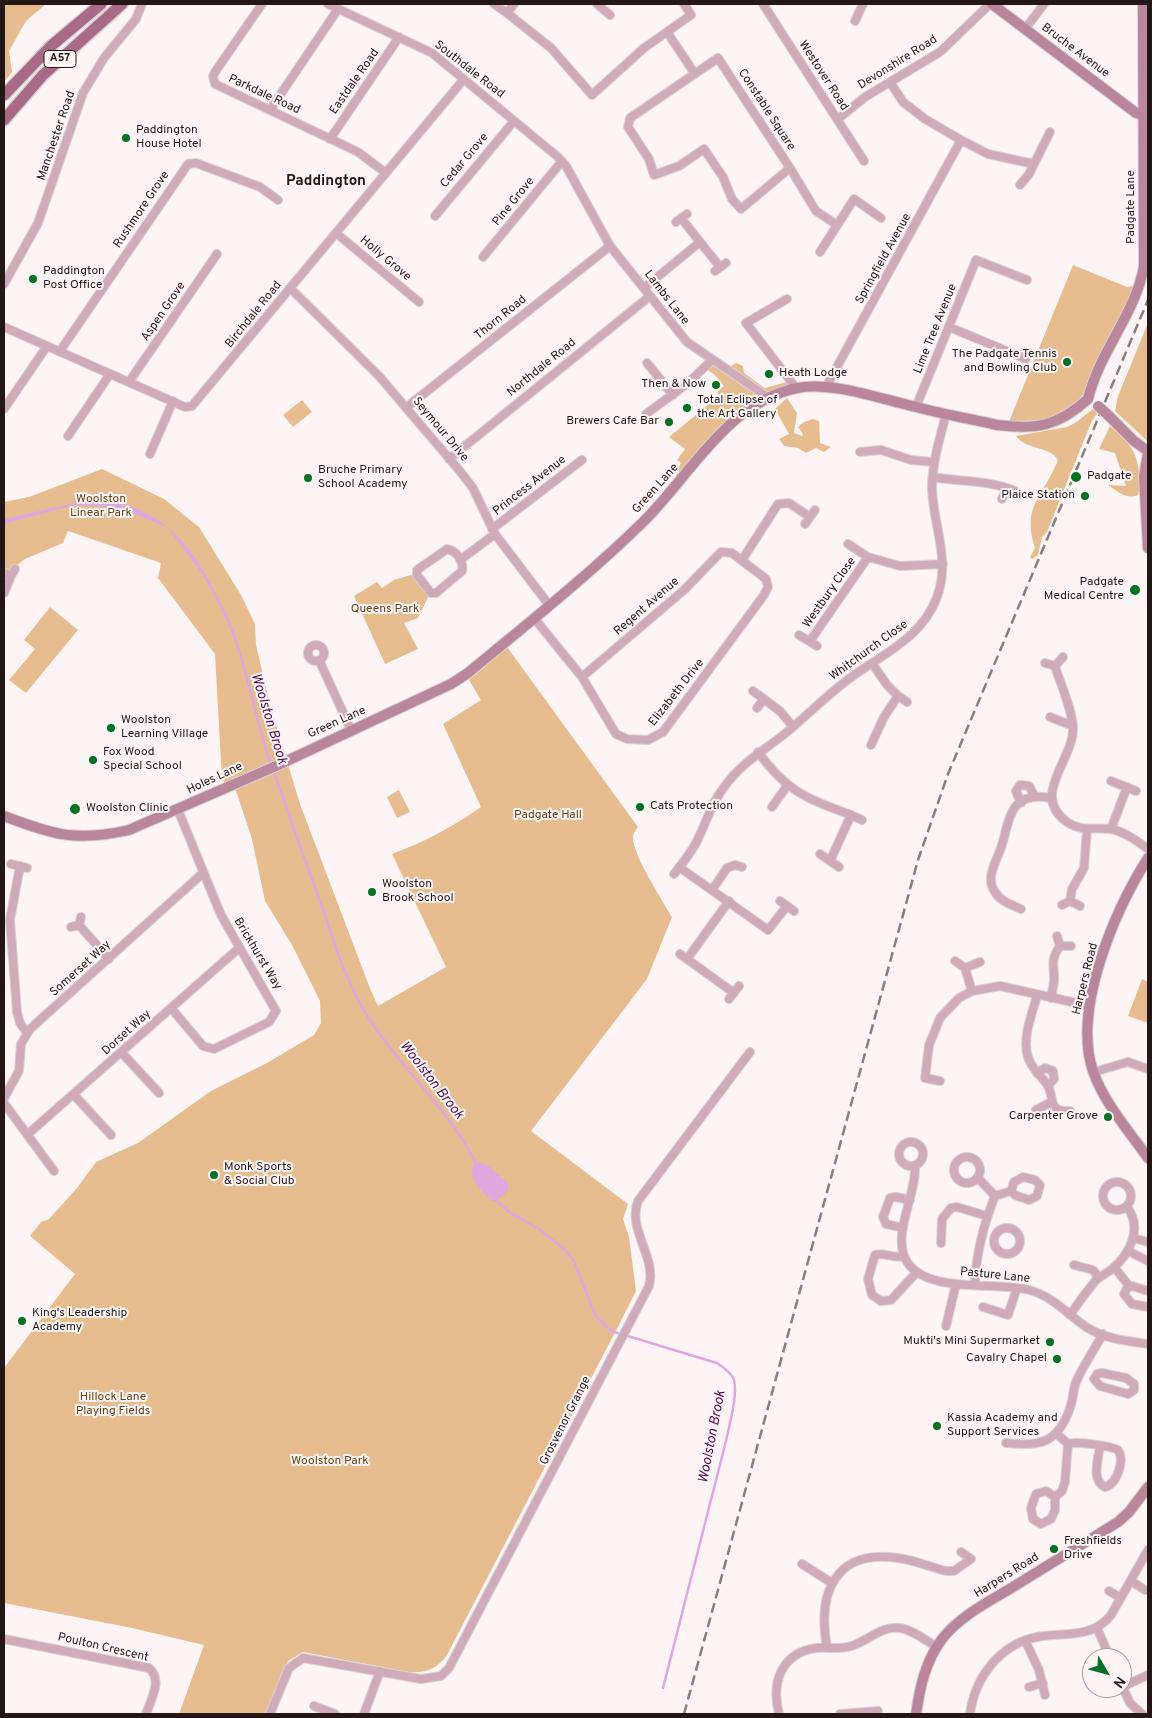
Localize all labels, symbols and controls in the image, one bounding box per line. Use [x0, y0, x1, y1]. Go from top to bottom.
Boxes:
street label: Bruche Avenue [1038, 21, 1112, 81]
street label: Devonshire Road [856, 33, 940, 93]
street label: Southdale Road [431, 38, 507, 102]
street label: Westover Road [795, 38, 851, 114]
street label: Eastdale Road [327, 46, 383, 118]
road number: A57 [44, 51, 76, 68]
street label: Constable Square [734, 66, 798, 154]
street label: Parkdale Road [226, 72, 302, 118]
street label: Manchester Road [35, 89, 79, 183]
place label: Paddington House Hotel [136, 124, 202, 152]
street label: Cedar Grove [438, 131, 492, 191]
marker: Paddington House Hotel [120, 132, 132, 144]
street label: Rushmore Grove [111, 169, 173, 251]
street label: Padgate Lane [1125, 170, 1139, 244]
district label: Paddington [286, 173, 366, 191]
street label: Pine Grove [490, 175, 538, 229]
street label: Springfield Avenue [853, 211, 915, 307]
street label: Holly Grove [356, 233, 414, 285]
place label: Paddington Post Office [43, 265, 105, 293]
street label: Lambs Lane [640, 268, 692, 328]
marker: Paddington Post Office [27, 273, 39, 285]
street label: Birchdale Road [223, 279, 285, 351]
street label: Aspen Grove [139, 280, 189, 344]
street label: Lime Tree Avenue [911, 282, 961, 376]
street label: Thorn Road [472, 293, 530, 343]
street label: Northdale Road [505, 336, 579, 400]
place label: The Padgate Tennis and Bowling Club [952, 348, 1057, 376]
marker: The Padgate Tennis and Bowling Club [1061, 356, 1073, 368]
place label: Heath Lodge [779, 367, 847, 381]
marker: Heath Lodge [763, 368, 775, 380]
place label: Then & Now [641, 378, 706, 392]
marker: Then & Now [710, 379, 722, 391]
place label: Total Eclipse of the Art Gallery [697, 394, 777, 422]
street label: Seymour Drive [409, 395, 471, 465]
marker: Total Eclipse of the Art Gallery [681, 402, 693, 414]
place label: Brewers Cafe Bar [566, 415, 659, 429]
marker: Brewers Cafe Bar [663, 416, 675, 428]
street label: Princess Avenue [491, 453, 569, 519]
street label: Green Lane [630, 461, 682, 517]
place label: Bruche Primary School Academy [318, 464, 408, 492]
marker: Padgate [1069, 470, 1083, 484]
place label: Padgate [1087, 470, 1131, 484]
marker: Bruche Primary School Academy [302, 472, 314, 484]
place label: Plaice Station [1001, 489, 1075, 503]
marker: Plaice Station [1079, 490, 1091, 502]
park label: Woolston Linear Park [70, 493, 132, 521]
street label: Westbury Close [800, 555, 860, 631]
street label: Regent Avenue [611, 575, 683, 639]
place label: Padgate Medical Centre [1044, 576, 1124, 604]
marker: Padgate Medical Centre [1128, 583, 1142, 597]
park label: Queens Park [351, 603, 419, 617]
street label: Whitchurch Close [827, 618, 911, 684]
street label: Elizabeth Drive [646, 657, 708, 729]
water label: Woolston Brook [246, 671, 290, 767]
street label: Green Lane [306, 704, 368, 742]
place label: Woolston Learning Village [121, 714, 208, 742]
marker: Woolston Learning Village [105, 722, 117, 734]
place label: Fox Wood Special School [103, 746, 182, 774]
marker: Fox Wood Special School [87, 754, 99, 766]
street label: Holes Lane [185, 760, 245, 798]
place label: Cats Protection [650, 800, 733, 814]
marker: Cats Protection [634, 801, 646, 813]
marker: Woolston Clinic [68, 802, 82, 816]
place label: Woolston Clinic [86, 802, 168, 816]
park label: Padgate Hall [514, 809, 582, 823]
place label: Woolston Brook School [382, 878, 454, 906]
marker: Woolston Brook School [366, 886, 378, 898]
street label: Brickhurst Way [230, 915, 284, 993]
street label: Somerset Way [48, 938, 114, 1000]
street label: Harpers Road [1070, 942, 1102, 1016]
street label: Dorset Way [100, 1007, 154, 1059]
water label: Woolston Brook [395, 1039, 467, 1123]
place label: Carpenter Grove [1009, 1110, 1098, 1124]
marker: Carpenter Grove [1102, 1111, 1114, 1123]
place label: Monk Sports & Social Club [224, 1161, 295, 1189]
marker: Monk Sports & Social Club [208, 1169, 220, 1181]
street label: Pasture Lane [959, 1265, 1031, 1287]
place label: King's Leadership Academy [32, 1307, 127, 1335]
marker: King's Leadership Academy [16, 1315, 28, 1327]
place label: Mukti's Mini Supermarket [903, 1335, 1040, 1349]
marker: Mukti's Mini Supermarket [1044, 1336, 1056, 1348]
place label: Cavalry Chapel [966, 1352, 1047, 1366]
marker: Cavalry Chapel [1051, 1353, 1063, 1365]
street label: Grosvenor Grange [537, 1374, 595, 1468]
water label: Woolston Brook [696, 1389, 730, 1485]
park label: Hillock Lane Playing Fields [76, 1391, 150, 1419]
place label: Kassia Academy and Support Services [947, 1412, 1058, 1440]
marker: Kassia Academy and Support Services [931, 1420, 943, 1432]
park label: Woolston Park [291, 1455, 369, 1469]
place label: Freshfields Drive [1064, 1535, 1122, 1563]
marker: Freshfields Drive [1048, 1543, 1060, 1555]
street label: Harpers Road [972, 1550, 1042, 1602]
street label: Poulton Crescent [56, 1631, 150, 1665]
north arrow [1082, 1648, 1132, 1698]
text: N [1109, 1673, 1128, 1691]

